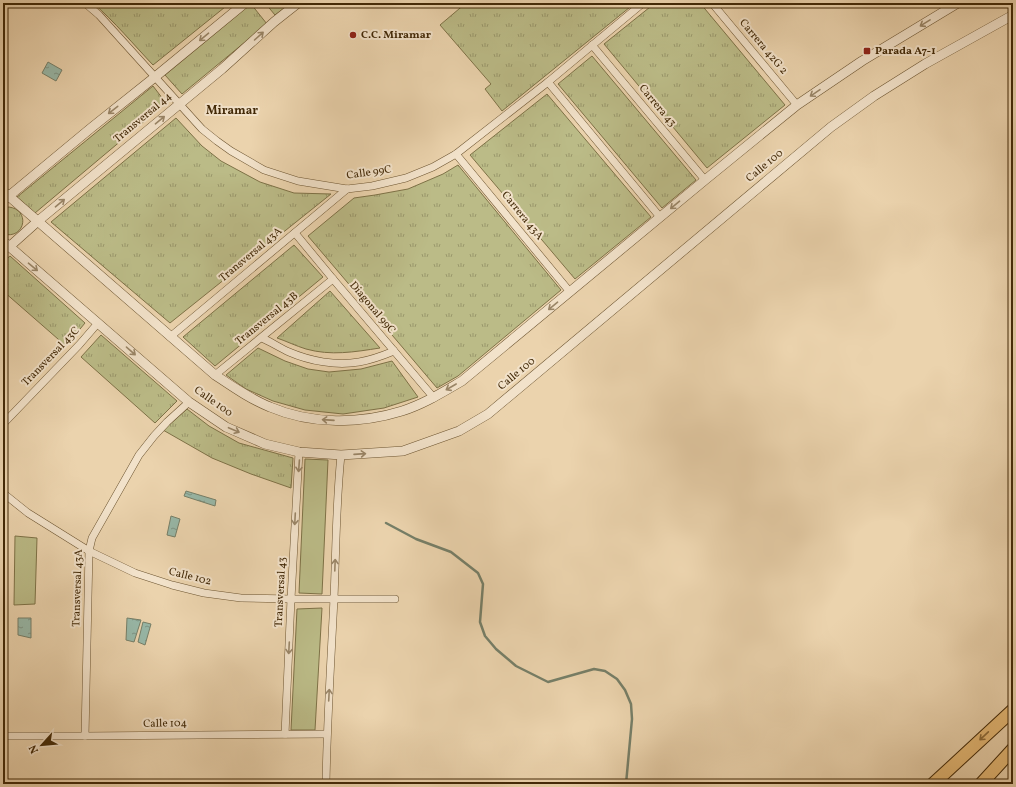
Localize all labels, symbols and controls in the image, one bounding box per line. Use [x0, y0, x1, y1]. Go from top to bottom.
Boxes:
street label: Carrera 42G 2 [735, 16, 791, 78]
one-way arrow [919, 19, 931, 27]
place label: C.C. Miramar [361, 28, 432, 43]
marker: C.C. Miramar [348, 30, 358, 40]
one-way arrow [254, 31, 264, 41]
one-way arrow [199, 32, 210, 41]
place label: Parada A7-1 [875, 44, 936, 59]
marker: Parada A7-1 [862, 46, 872, 56]
street label: Carrera 43 [635, 82, 679, 131]
street label: Transversal 44 [111, 89, 176, 147]
one-way arrow [810, 89, 821, 97]
district label: Miramar [206, 103, 258, 119]
one-way arrow [108, 106, 119, 114]
one-way arrow [154, 116, 165, 125]
street label: Calle 100 [743, 146, 787, 186]
street label: Calle 99C [345, 162, 393, 184]
street label: Carrera 43A [498, 188, 547, 244]
one-way arrow [54, 199, 65, 208]
one-way arrow [669, 201, 680, 210]
street label: Transversal 43A [216, 224, 286, 286]
one-way arrow [27, 262, 38, 271]
street label: Diagonal 99C [346, 278, 398, 338]
street label: Transversal 43B [232, 289, 302, 349]
one-way arrow [548, 302, 558, 311]
street label: Transversal 43C [19, 324, 83, 390]
one-way arrow [126, 347, 137, 356]
street label: Calle 100 [495, 354, 539, 394]
street label: Calle 100 [191, 383, 236, 421]
one-way arrow [446, 384, 458, 392]
one-way arrow [322, 416, 335, 424]
one-way arrow [228, 427, 240, 435]
one-way arrow [353, 451, 366, 458]
one-way arrow [295, 459, 302, 472]
one-way arrow [292, 512, 299, 525]
street label: Transversal 43A [69, 549, 87, 627]
street label: Transversal 43 [272, 556, 290, 627]
one-way arrow [331, 559, 339, 572]
street label: Calle 102 [167, 564, 213, 590]
one-way arrow [285, 641, 292, 654]
one-way arrow [325, 689, 332, 702]
street label: Calle 104 [143, 716, 187, 732]
north arrow [22, 725, 62, 765]
one-way arrow [980, 731, 990, 740]
text: N [26, 742, 43, 756]

